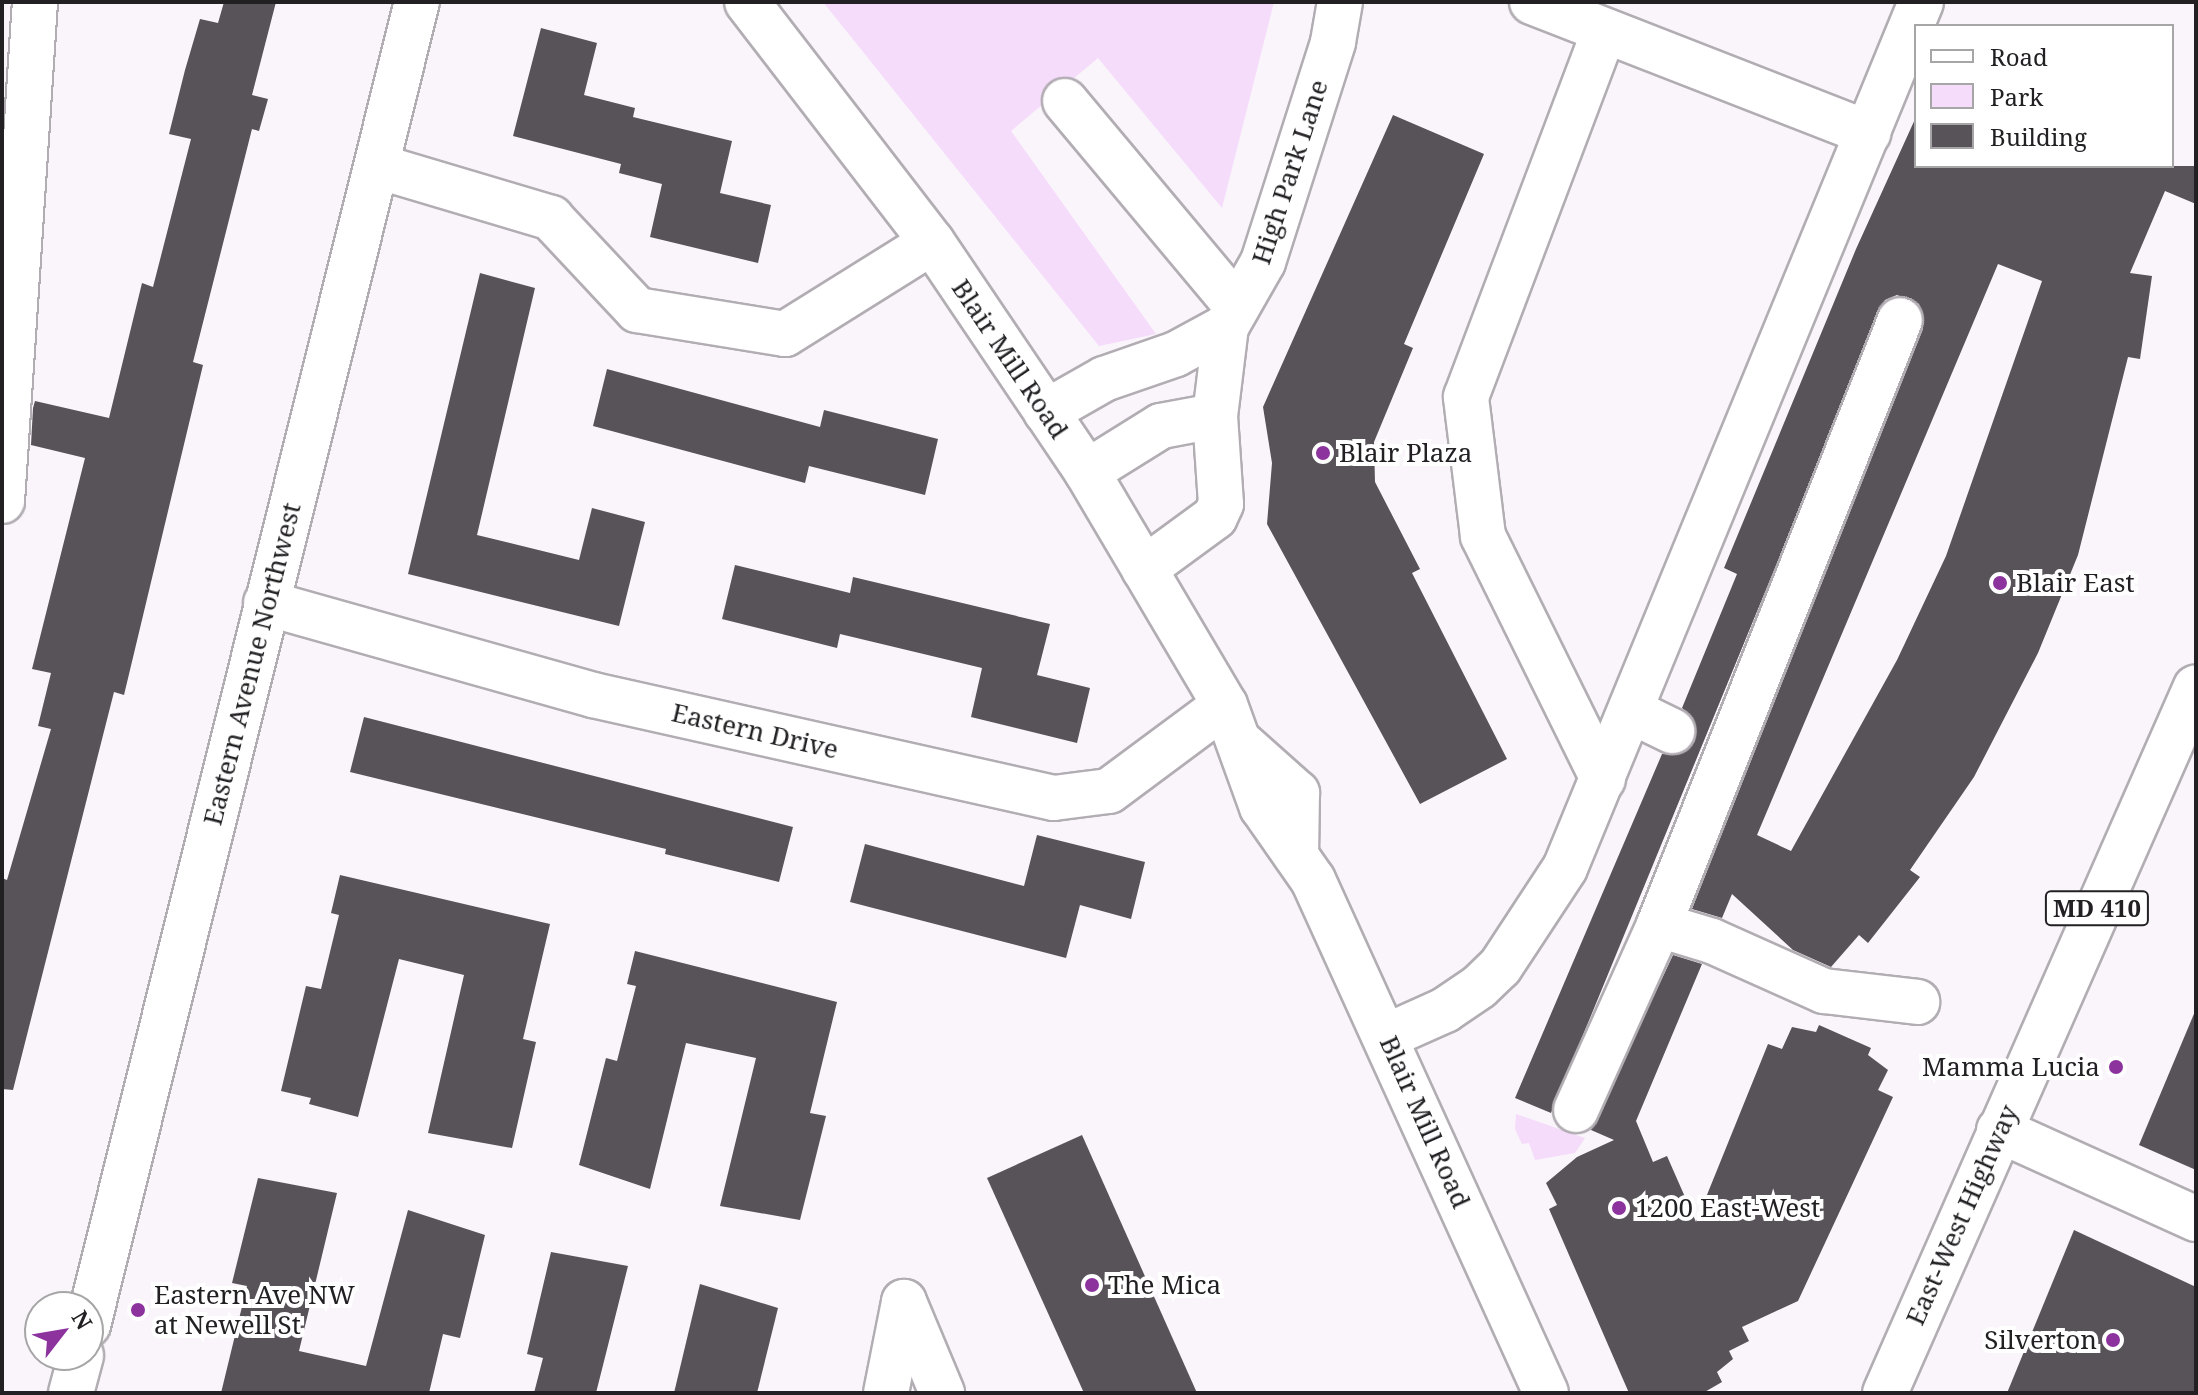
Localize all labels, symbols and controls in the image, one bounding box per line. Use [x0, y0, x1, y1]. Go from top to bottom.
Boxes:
legend [1914, 24, 2174, 168]
text: Road [1990, 40, 2048, 73]
street label: High Park Lane [1245, 76, 1335, 268]
text: Park [1990, 80, 2043, 113]
text: Building [1990, 120, 2087, 153]
street label: Blair Mill Road [945, 273, 1075, 445]
place label: Blair Plaza [1339, 437, 1472, 469]
marker: Blair Plaza [1314, 444, 1332, 462]
street label: Eastern Avenue Northwest [197, 500, 307, 828]
place label: Blair East [2016, 567, 2135, 599]
marker: Blair East [1991, 574, 2009, 592]
street label: Eastern Drive [669, 697, 841, 765]
road number: MD 410 [2043, 888, 2151, 928]
street label: Blair Mill Road [1373, 1031, 1477, 1213]
place label: Mamma Lucia [1922, 1051, 2100, 1083]
marker: Mamma Lucia [2107, 1058, 2125, 1076]
street label: East-West Highway [1899, 1100, 2025, 1330]
place label: 1200 East-West [1635, 1192, 1820, 1224]
marker: 1200 East-West [1610, 1199, 1628, 1217]
place label: The Mica [1108, 1269, 1221, 1301]
marker: The Mica [1083, 1276, 1101, 1294]
place label: Eastern Ave NW at Newell St [154, 1279, 355, 1340]
north arrow [24, 1291, 104, 1371]
marker: Eastern Ave NW at Newell St [129, 1301, 147, 1319]
text: N [66, 1305, 100, 1335]
place label: Silverton [1984, 1324, 2097, 1356]
marker: Silverton [2104, 1331, 2122, 1349]

